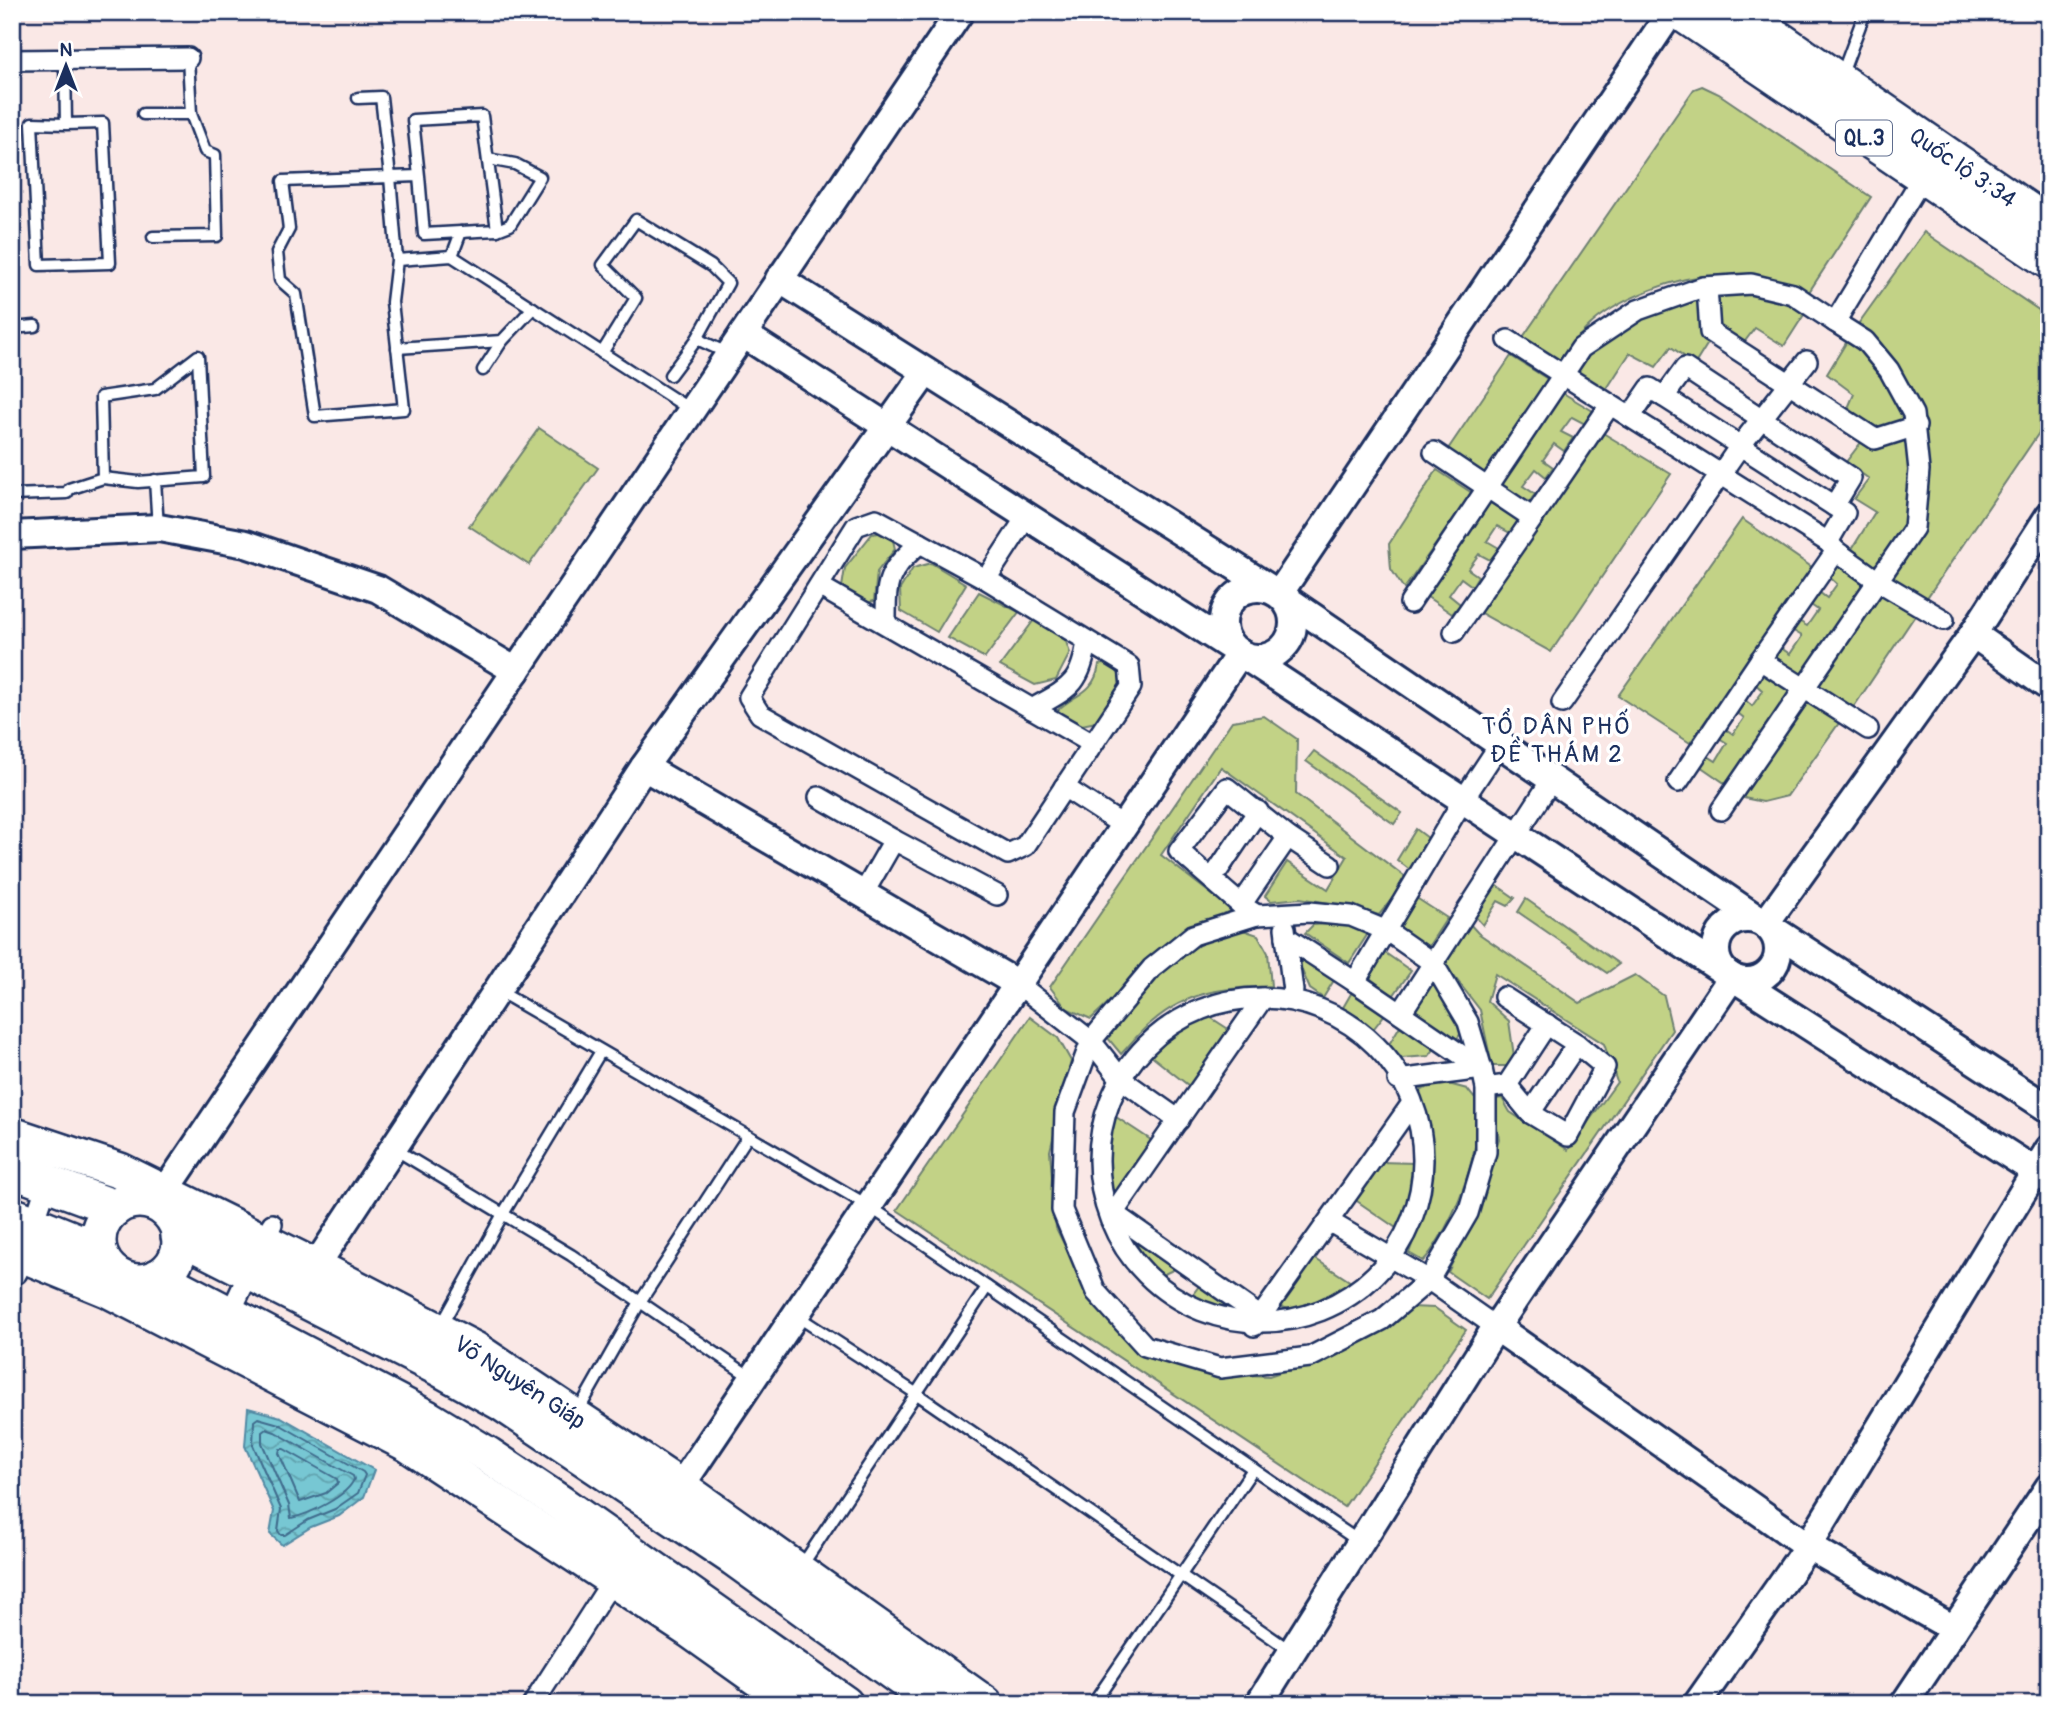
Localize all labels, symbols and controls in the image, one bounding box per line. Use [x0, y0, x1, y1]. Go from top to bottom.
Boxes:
north arrow [32, 32, 102, 102]
text: N [60, 38, 73, 62]
road number: QL.3 [1836, 120, 1892, 156]
street label: Quốc lộ 3;34 [1903, 121, 2022, 214]
district label: TỔ DÂN PHỐ ĐỀ THÁM 2 [1482, 708, 1632, 769]
street label: Võ Nguyên Giáp [448, 1329, 591, 1436]

